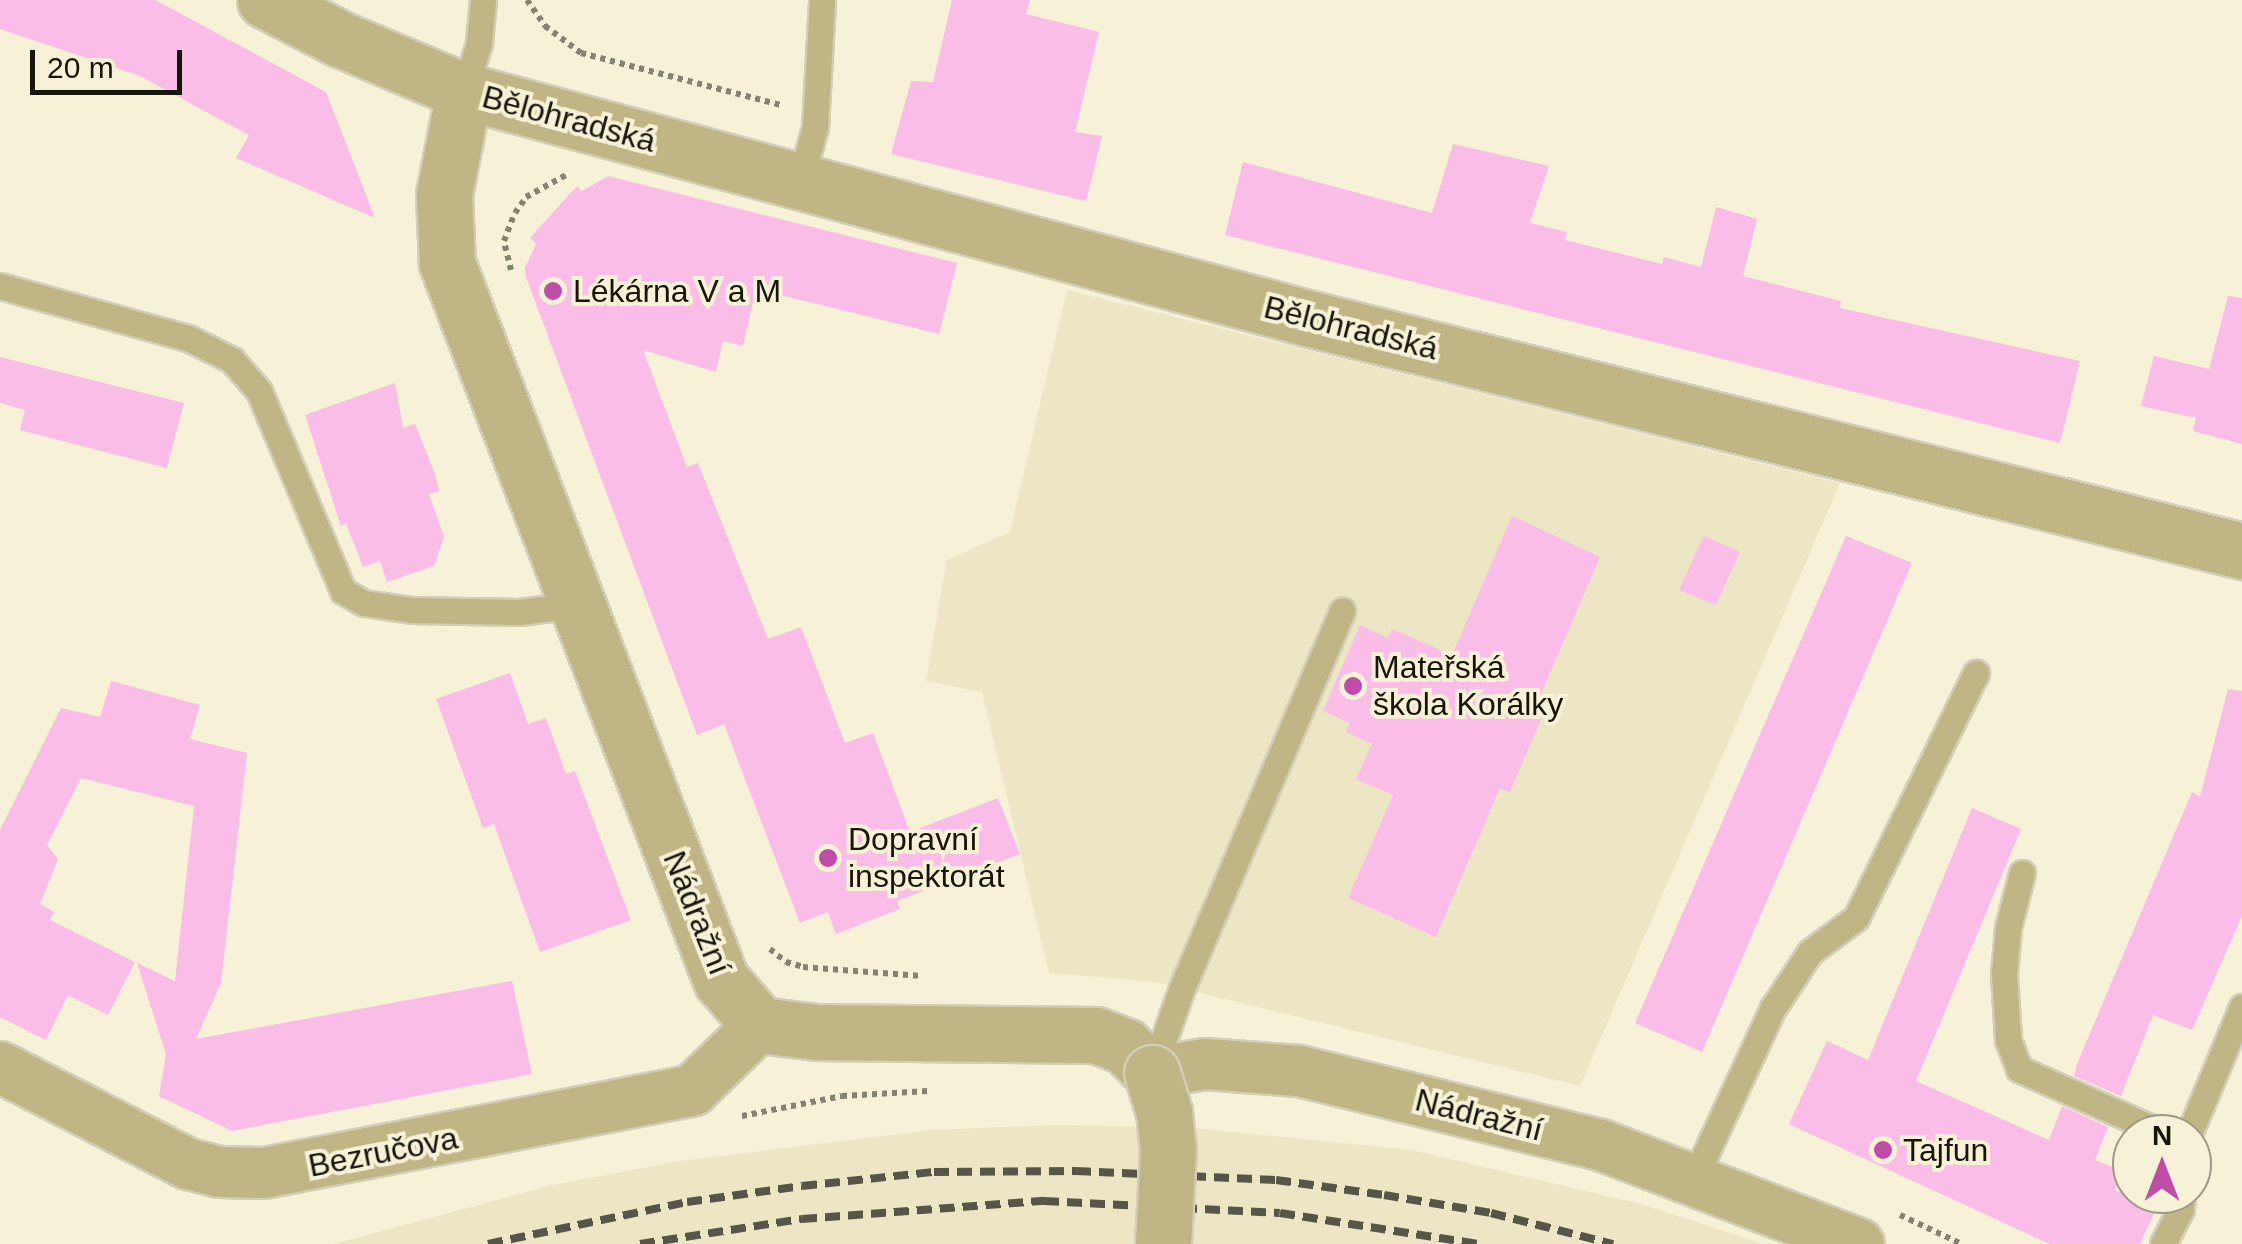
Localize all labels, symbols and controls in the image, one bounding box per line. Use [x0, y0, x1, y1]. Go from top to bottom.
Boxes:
scale bar [35, 30, 188, 92]
text: 20 m [47, 51, 114, 84]
street label: Bělohradská [478, 77, 660, 161]
place label: Lékárna V a M [573, 272, 781, 310]
marker: Lékárna V a M [542, 280, 564, 302]
street label: Bělohradská [1260, 288, 1442, 368]
place label: Mateřská škola Korálky [1373, 649, 1563, 724]
marker: Mateřská škola Korálky [1342, 675, 1364, 697]
place label: Dopravní inspektorát [848, 821, 1005, 896]
street label: Nádražní [655, 846, 739, 980]
marker: Dopravní inspektorát [817, 847, 839, 869]
street label: Nádražní [1411, 1081, 1547, 1149]
north arrow [2112, 1114, 2212, 1214]
street label: Bezručova [305, 1119, 461, 1185]
text: N [2152, 1120, 2172, 1151]
place label: Tajfun [1903, 1131, 1988, 1169]
marker: Tajfun [1872, 1139, 1894, 1161]

